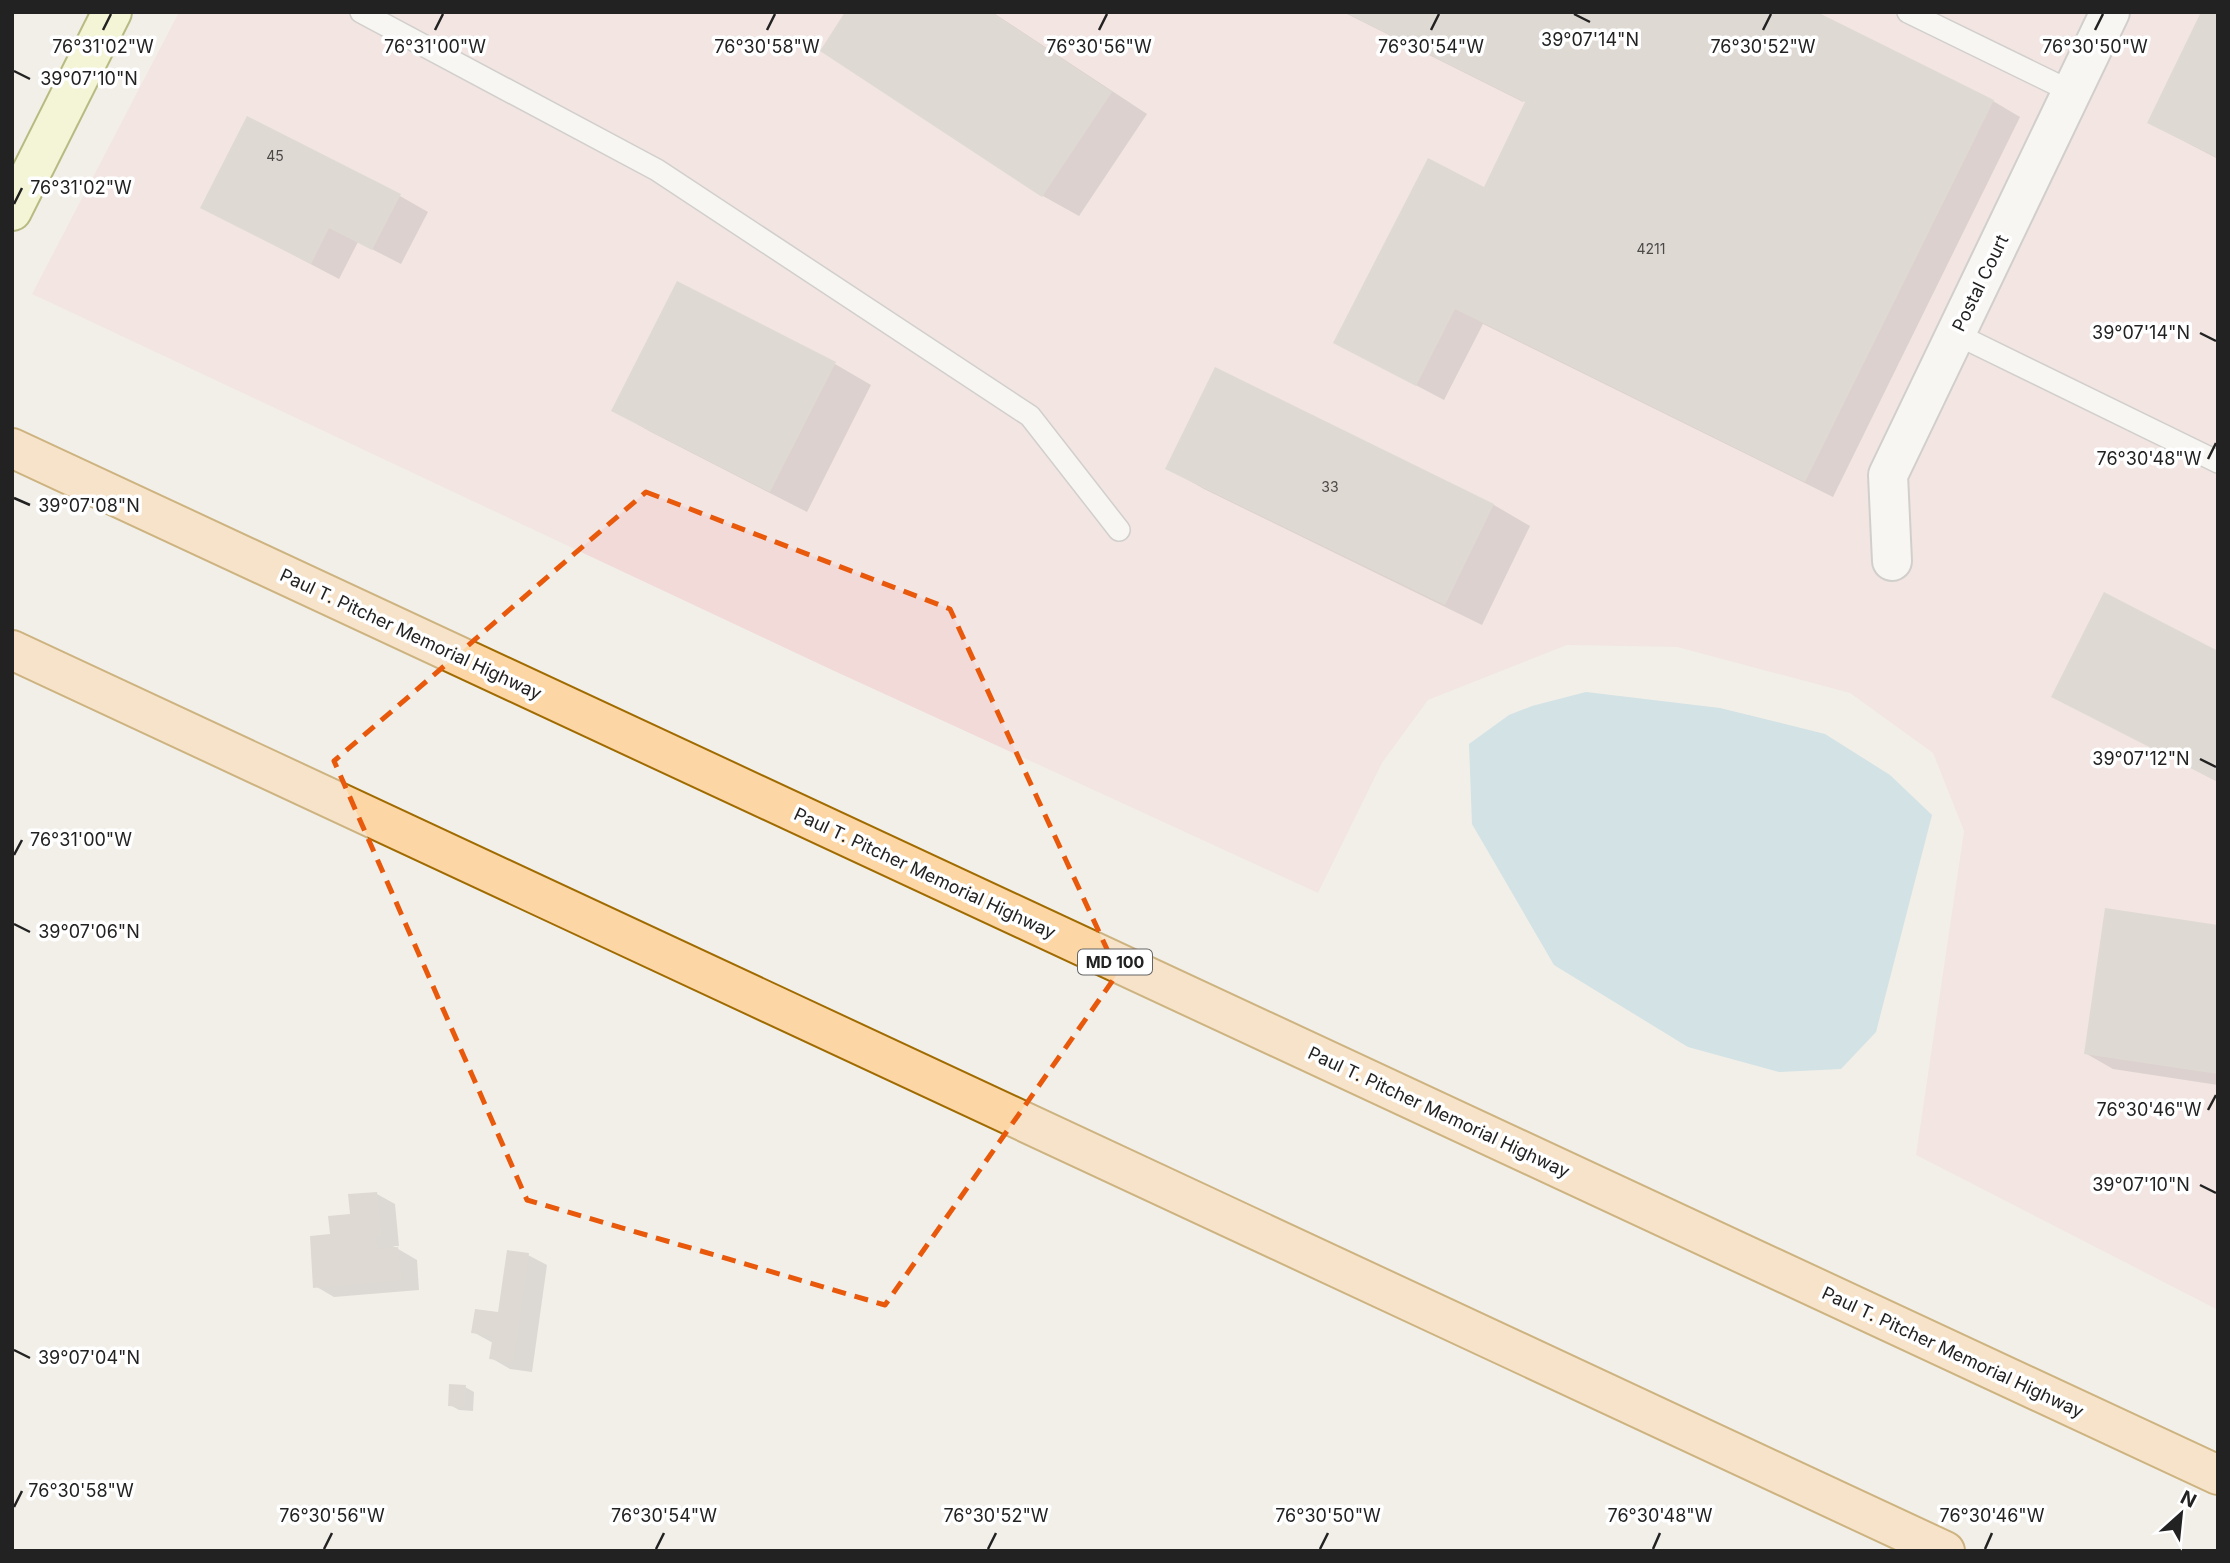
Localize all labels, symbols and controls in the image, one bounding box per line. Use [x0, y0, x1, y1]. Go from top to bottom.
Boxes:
text: 39°07'14"N [1541, 29, 1639, 50]
text: 76°31'02"W [52, 36, 154, 57]
text: 76°31'00"W [384, 36, 486, 57]
text: 76°30'58"W [714, 36, 820, 57]
text: 76°30'56"W [1046, 36, 1152, 57]
text: 76°30'54"W [1378, 36, 1484, 57]
text: 76°30'52"W [1710, 36, 1816, 57]
text: 76°30'50"W [2042, 36, 2148, 57]
text: 39°07'10"N [40, 68, 138, 89]
house number: 45 [266, 147, 284, 164]
text: 76°31'02"W [30, 177, 132, 198]
street label: Postal Court [1948, 231, 2012, 335]
house number: 4211 [1637, 240, 1665, 257]
text: 39°07'14"N [2092, 322, 2190, 343]
text: 76°30'48"W [2097, 448, 2202, 469]
house number: 33 [1321, 478, 1339, 495]
text: 39°07'08"N [38, 495, 140, 516]
street label: Paul T. Pitcher Memorial Highway [277, 564, 545, 704]
text: 39°07'12"N [2092, 748, 2190, 769]
street label: Paul T. Pitcher Memorial Highway [791, 803, 1059, 943]
text: 76°31'00"W [30, 829, 132, 850]
text: 39°07'06"N [38, 921, 140, 942]
road number: MD 100 [1078, 950, 1152, 974]
street label: Paul T. Pitcher Memorial Highway [1305, 1042, 1573, 1182]
text: 76°30'46"W [2097, 1099, 2202, 1120]
text: 39°07'10"N [2092, 1174, 2190, 1195]
street label: Paul T. Pitcher Memorial Highway [1819, 1282, 2087, 1422]
text: 39°07'04"N [38, 1347, 140, 1368]
north arrow [2146, 1479, 2216, 1549]
text: 76°30'58"W [28, 1480, 134, 1501]
text: N [2177, 1486, 2200, 1513]
text: 76°30'56"W [279, 1505, 385, 1526]
text: 76°30'54"W [611, 1505, 717, 1526]
text: 76°30'52"W [943, 1505, 1049, 1526]
text: 76°30'50"W [1275, 1505, 1381, 1526]
text: 76°30'48"W [1608, 1505, 1713, 1526]
text: 76°30'46"W [1940, 1505, 2045, 1526]

